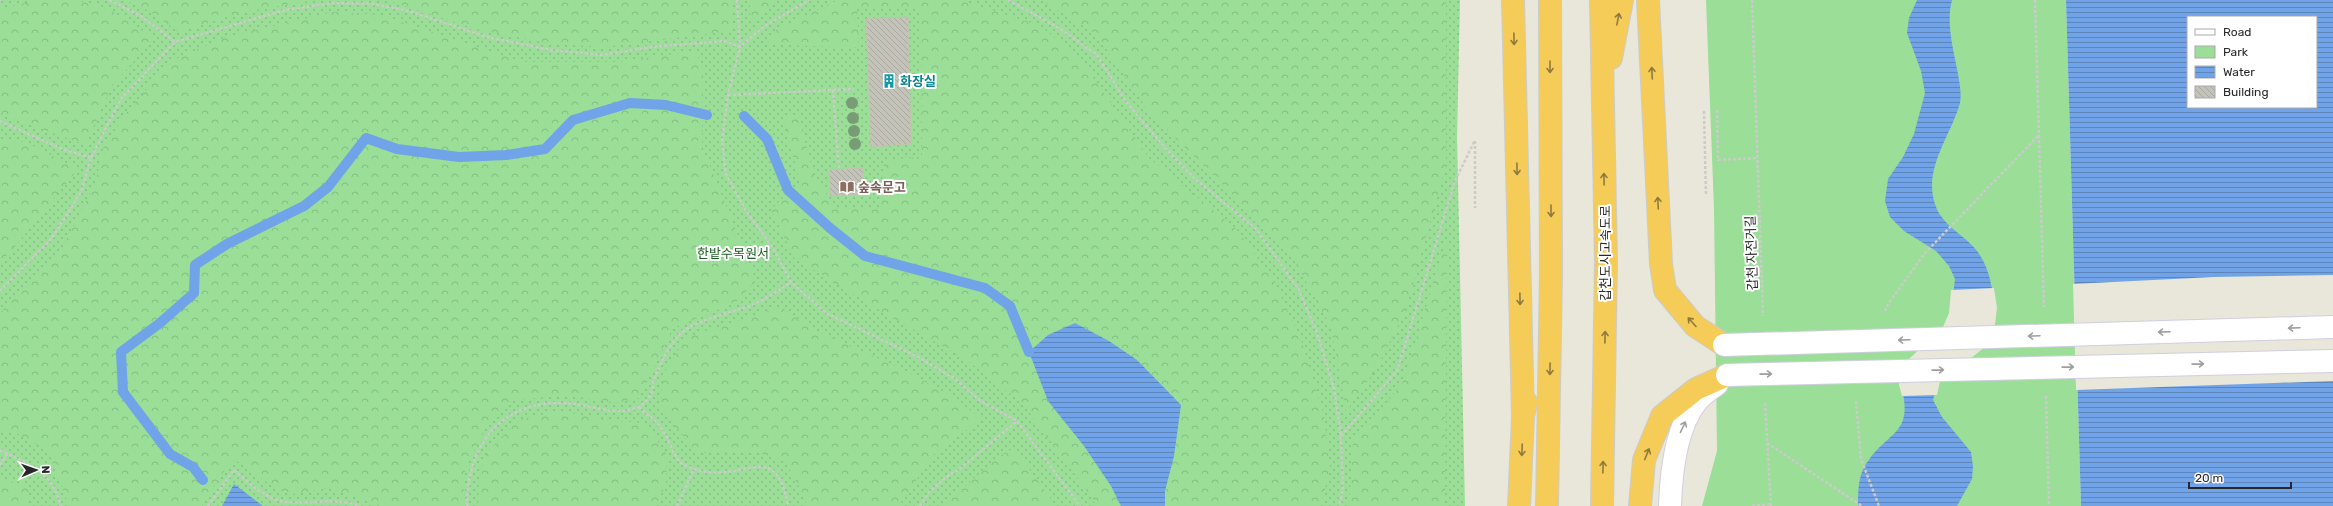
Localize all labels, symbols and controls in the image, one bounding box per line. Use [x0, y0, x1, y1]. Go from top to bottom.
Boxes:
one-way arrow [1615, 13, 1623, 26]
legend [2187, 16, 2317, 108]
text: Road [2223, 25, 2251, 39]
one-way arrow [1510, 32, 1518, 45]
text: Park [2223, 45, 2249, 59]
one-way arrow [1546, 60, 1554, 73]
text: Water [2223, 65, 2255, 79]
one-way arrow [1648, 67, 1655, 80]
building icon: 화장실 [881, 73, 897, 89]
place label: 화장실 [900, 74, 936, 89]
text: Building [2223, 85, 2269, 99]
one-way arrow [1513, 162, 1521, 175]
one-way arrow [1600, 173, 1608, 186]
library icon: 숲속문고 [839, 179, 855, 195]
place label: 숲속문고 [858, 180, 906, 195]
one-way arrow [1654, 197, 1662, 210]
one-way arrow [1547, 204, 1555, 217]
street label: 갑천도시고속도로 [1598, 205, 1613, 301]
street label: 갑천 자전거길 [1743, 215, 1760, 291]
park label: 한밭수목원서 [697, 246, 769, 261]
one-way arrow [1516, 292, 1524, 305]
one-way arrow [1687, 317, 1697, 327]
one-way arrow [2288, 324, 2301, 332]
one-way arrow [2158, 328, 2171, 336]
one-way arrow [1601, 331, 1609, 344]
one-way arrow [2028, 332, 2041, 340]
one-way arrow [1898, 336, 1911, 343]
one-way arrow [2191, 360, 2204, 368]
one-way arrow [1546, 362, 1554, 375]
one-way arrow [2061, 363, 2074, 371]
one-way arrow [1931, 366, 1944, 374]
one-way arrow [1759, 370, 1772, 378]
one-way arrow [1680, 421, 1688, 433]
one-way arrow [1518, 443, 1525, 456]
one-way arrow [1643, 448, 1651, 460]
north arrow [16, 450, 56, 490]
one-way arrow [1599, 461, 1607, 474]
scale bar [2189, 464, 2291, 490]
text: N [39, 465, 52, 474]
text: 20 m [2195, 471, 2223, 485]

